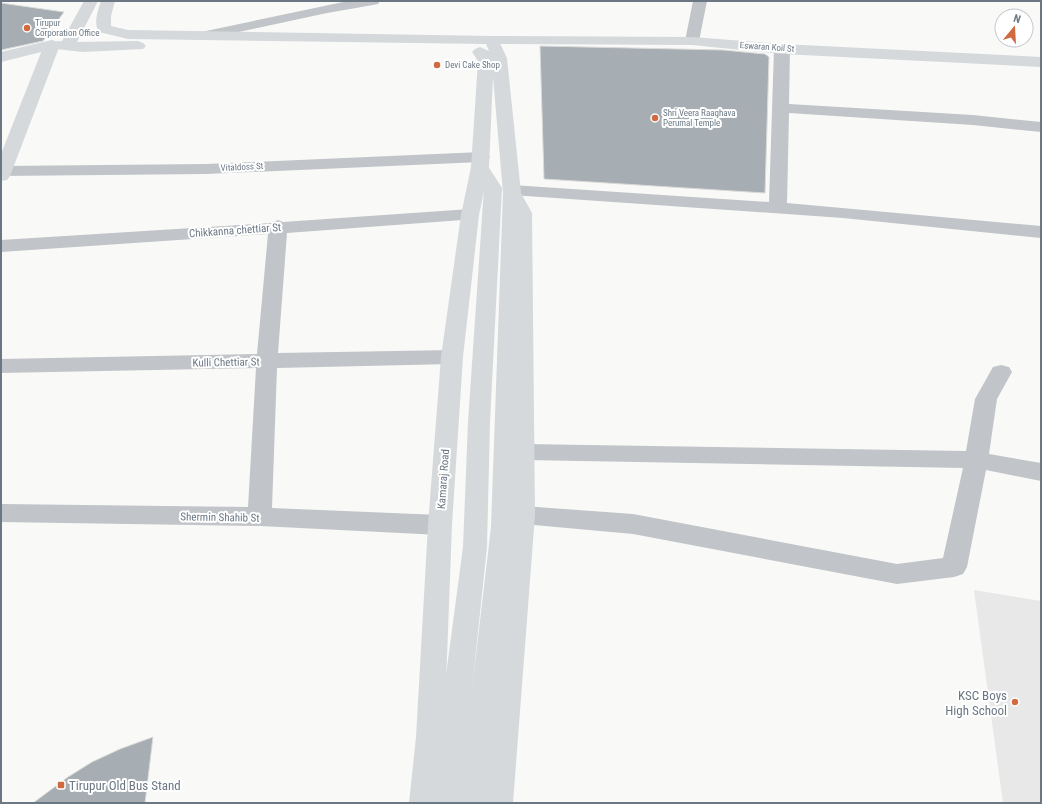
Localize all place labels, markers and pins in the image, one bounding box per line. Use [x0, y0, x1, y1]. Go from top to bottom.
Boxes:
place label: Tirupur Corporation Office [35, 18, 99, 38]
marker: Tirupur Corporation Office [22, 23, 32, 33]
marker: Devi Cake Shop [432, 60, 442, 70]
place label: Devi Cake Shop [445, 60, 500, 70]
place label: Shri Veera Raaghava Perumal Temple [663, 108, 736, 128]
marker: Shri Veera Raaghava Perumal Temple [650, 113, 660, 123]
place label: KSC Boys High School [945, 688, 1007, 718]
marker: KSC Boys High School [1010, 697, 1020, 707]
place label: Tirupur Old Bus Stand [69, 778, 181, 793]
marker: Tirupur Old Bus Stand [56, 780, 66, 790]

